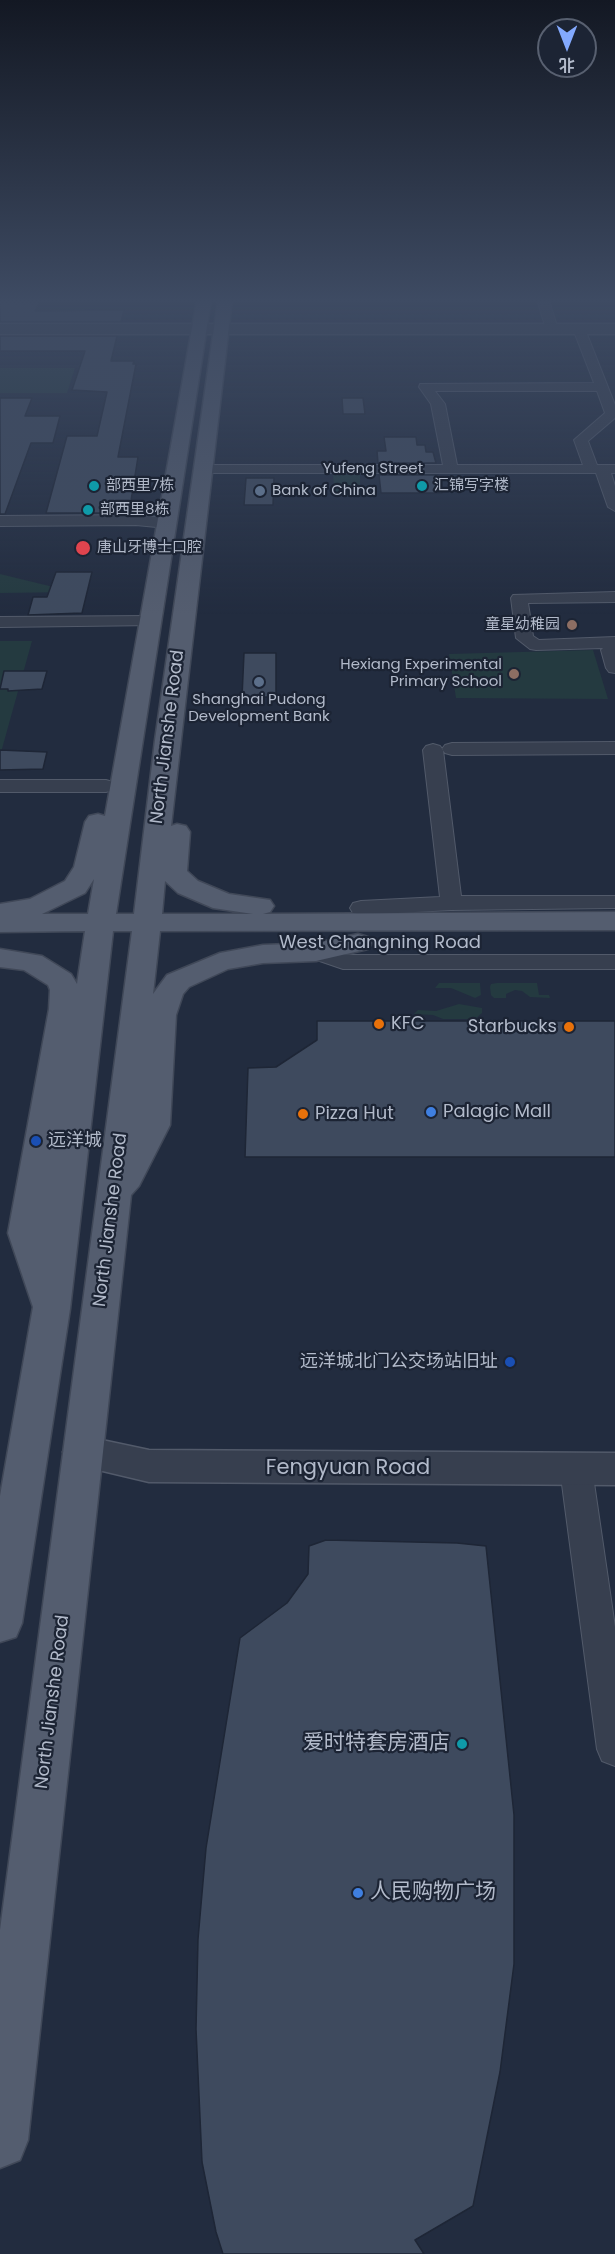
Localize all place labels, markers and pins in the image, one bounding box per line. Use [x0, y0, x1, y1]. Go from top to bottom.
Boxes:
place label: 部西里7栋 [106, 477, 174, 495]
place label: 汇锦写字楼 [434, 477, 509, 495]
marker: 部西里7栋 [87, 479, 101, 493]
marker: 汇锦写字楼 [415, 479, 429, 493]
place label: Bank of China [272, 482, 376, 500]
marker: Bank of China [253, 484, 267, 498]
place label: 部西里8栋 [100, 501, 169, 519]
marker: 部西里8栋 [81, 503, 95, 517]
marker: 唐山牙博士口腔 [74, 539, 92, 557]
place label: 唐山牙博士口腔 [97, 539, 202, 557]
place label: 童星幼稚园 [485, 616, 560, 634]
marker: 童星幼稚园 [565, 618, 579, 632]
place label: Hexiang Experimental Primary School [340, 656, 502, 691]
marker: Hexiang Experimental Primary School [507, 667, 521, 681]
marker: Shanghai Pudong Development Bank [252, 675, 266, 689]
place label: Shanghai Pudong Development Bank [188, 691, 330, 726]
place label: KFC [391, 1013, 425, 1035]
place label: Starbucks [468, 1016, 557, 1038]
marker: KFC [372, 1017, 386, 1031]
marker: Starbucks [562, 1020, 576, 1034]
place label: Palagic Mall [443, 1101, 551, 1123]
place label: Pizza Hut [315, 1103, 394, 1125]
marker: Palagic Mall [424, 1105, 438, 1119]
marker: Pizza Hut [296, 1107, 310, 1121]
place label: 远洋城 [48, 1130, 102, 1152]
marker: 远洋城 [29, 1134, 43, 1148]
place label: 远洋城北门公交场站旧址 [300, 1351, 498, 1373]
marker: 远洋城北门公交场站旧址 [503, 1355, 517, 1369]
place label: 爱时特套房酒店 [303, 1731, 450, 1757]
marker: 爱时特套房酒店 [455, 1737, 469, 1751]
place label: 人民购物广场 [370, 1880, 496, 1906]
marker: 人民购物广场 [351, 1886, 365, 1900]

